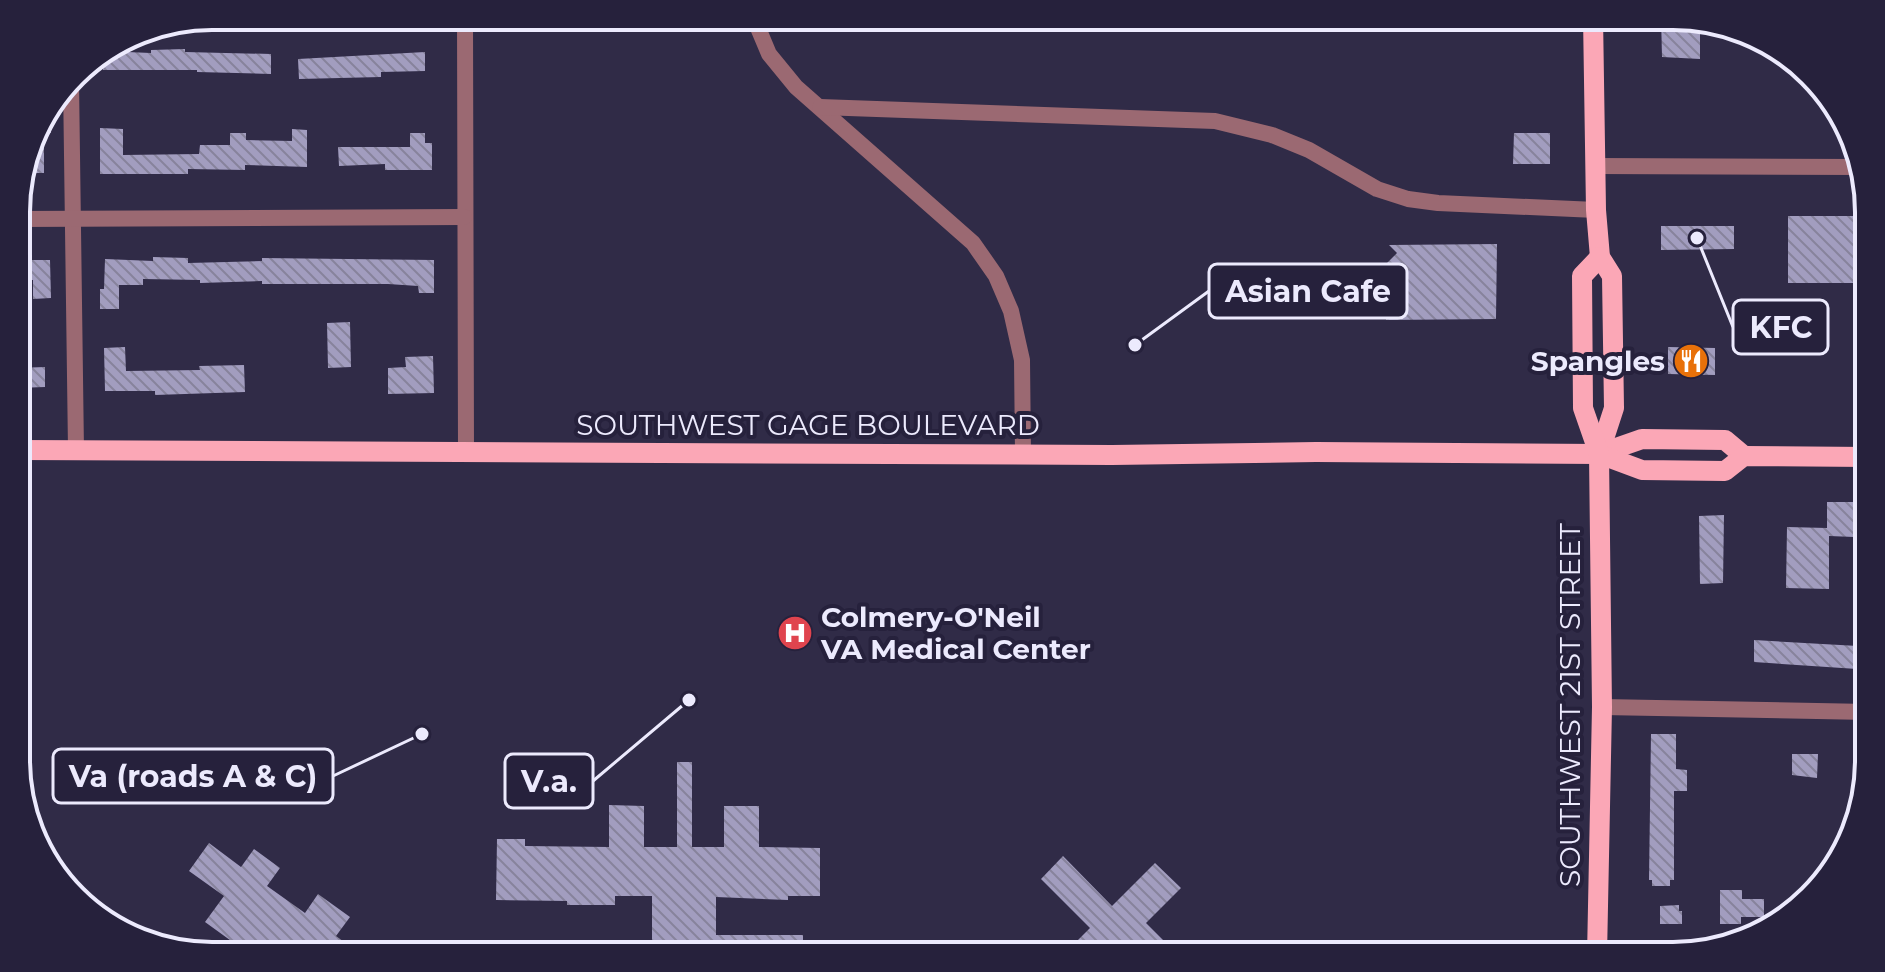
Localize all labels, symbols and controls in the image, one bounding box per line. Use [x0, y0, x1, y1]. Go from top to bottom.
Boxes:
callout: Asian Cafe [1209, 264, 1407, 318]
text: Asian Cafe [1224, 273, 1391, 310]
callout: KFC [1733, 300, 1828, 354]
text: KFC [1750, 309, 1813, 346]
restaurant icon: Spangles [1672, 342, 1710, 380]
place label: Spangles [1531, 344, 1665, 378]
street label: SOUTHWEST GAGE BOULEVARD [576, 408, 1040, 442]
street label: SOUTHWEST 21ST STREET [1553, 523, 1587, 887]
place label: Colmery-O'Neil VA Medical Center [820, 600, 1091, 666]
hospital icon: Colmery-O'Neil VA Medical Center [776, 614, 814, 652]
callout: Va (roads A & C) [53, 749, 333, 803]
callout: V.a. [505, 754, 593, 808]
text: Va (roads A & C) [68, 758, 317, 795]
text: V.a. [520, 763, 577, 800]

